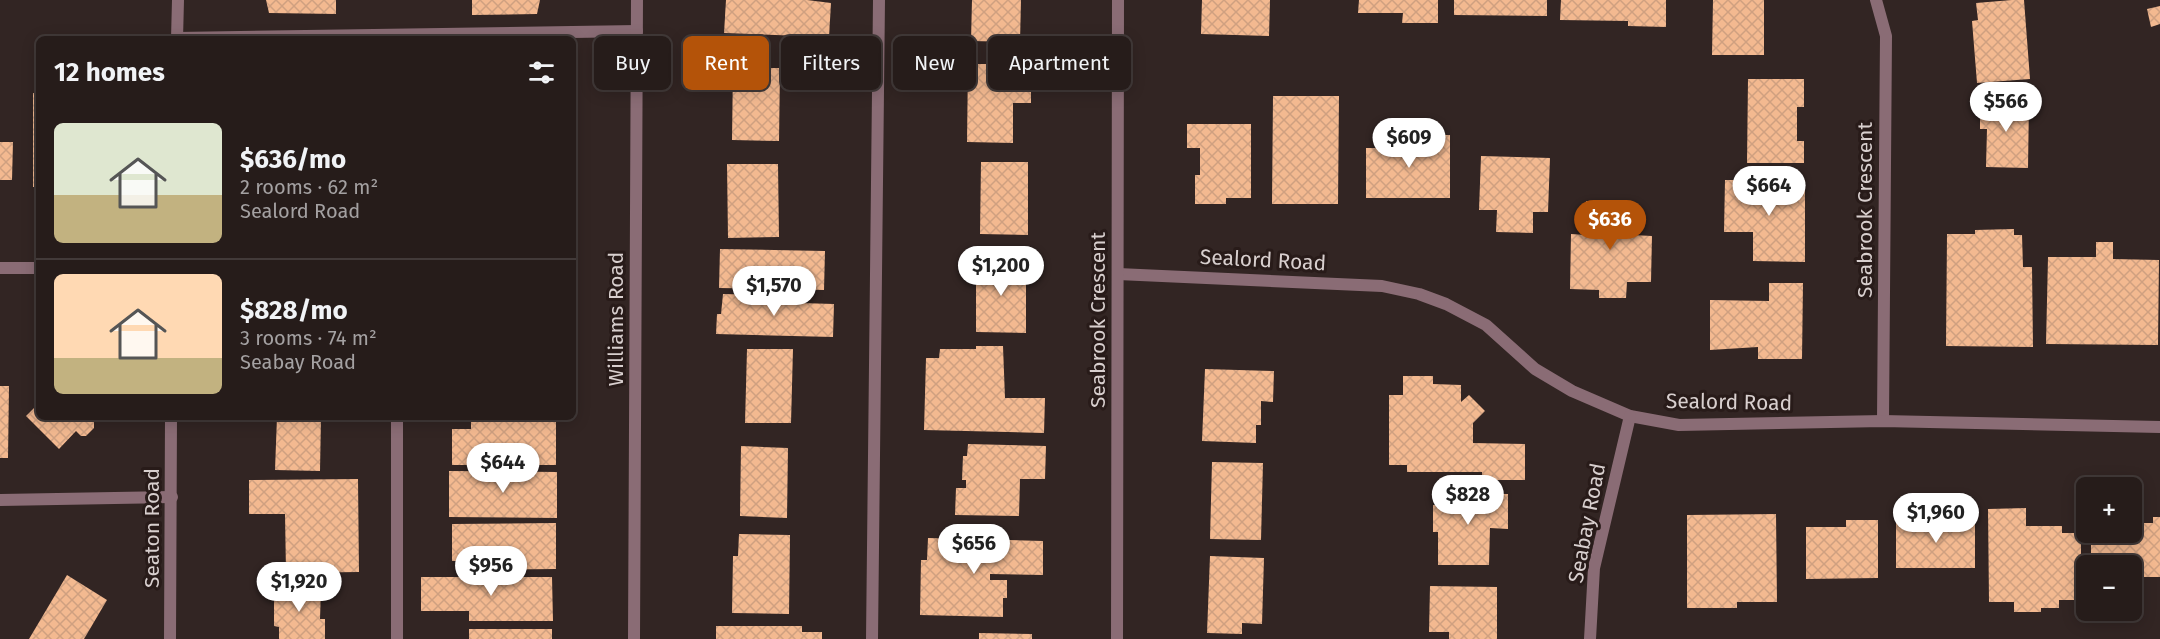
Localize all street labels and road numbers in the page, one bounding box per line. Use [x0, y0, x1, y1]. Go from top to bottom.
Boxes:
street label: Seabrook Crescent [1852, 122, 1878, 298]
street label: Seabrook Crescent [1085, 232, 1111, 408]
street label: Sealord Road [1199, 244, 1327, 276]
street label: Williams Road [603, 252, 629, 386]
street label: Sealord Road [1666, 388, 1792, 416]
street label: Seabay Road [1563, 461, 1611, 585]
street label: Seaton Road [139, 468, 165, 588]

